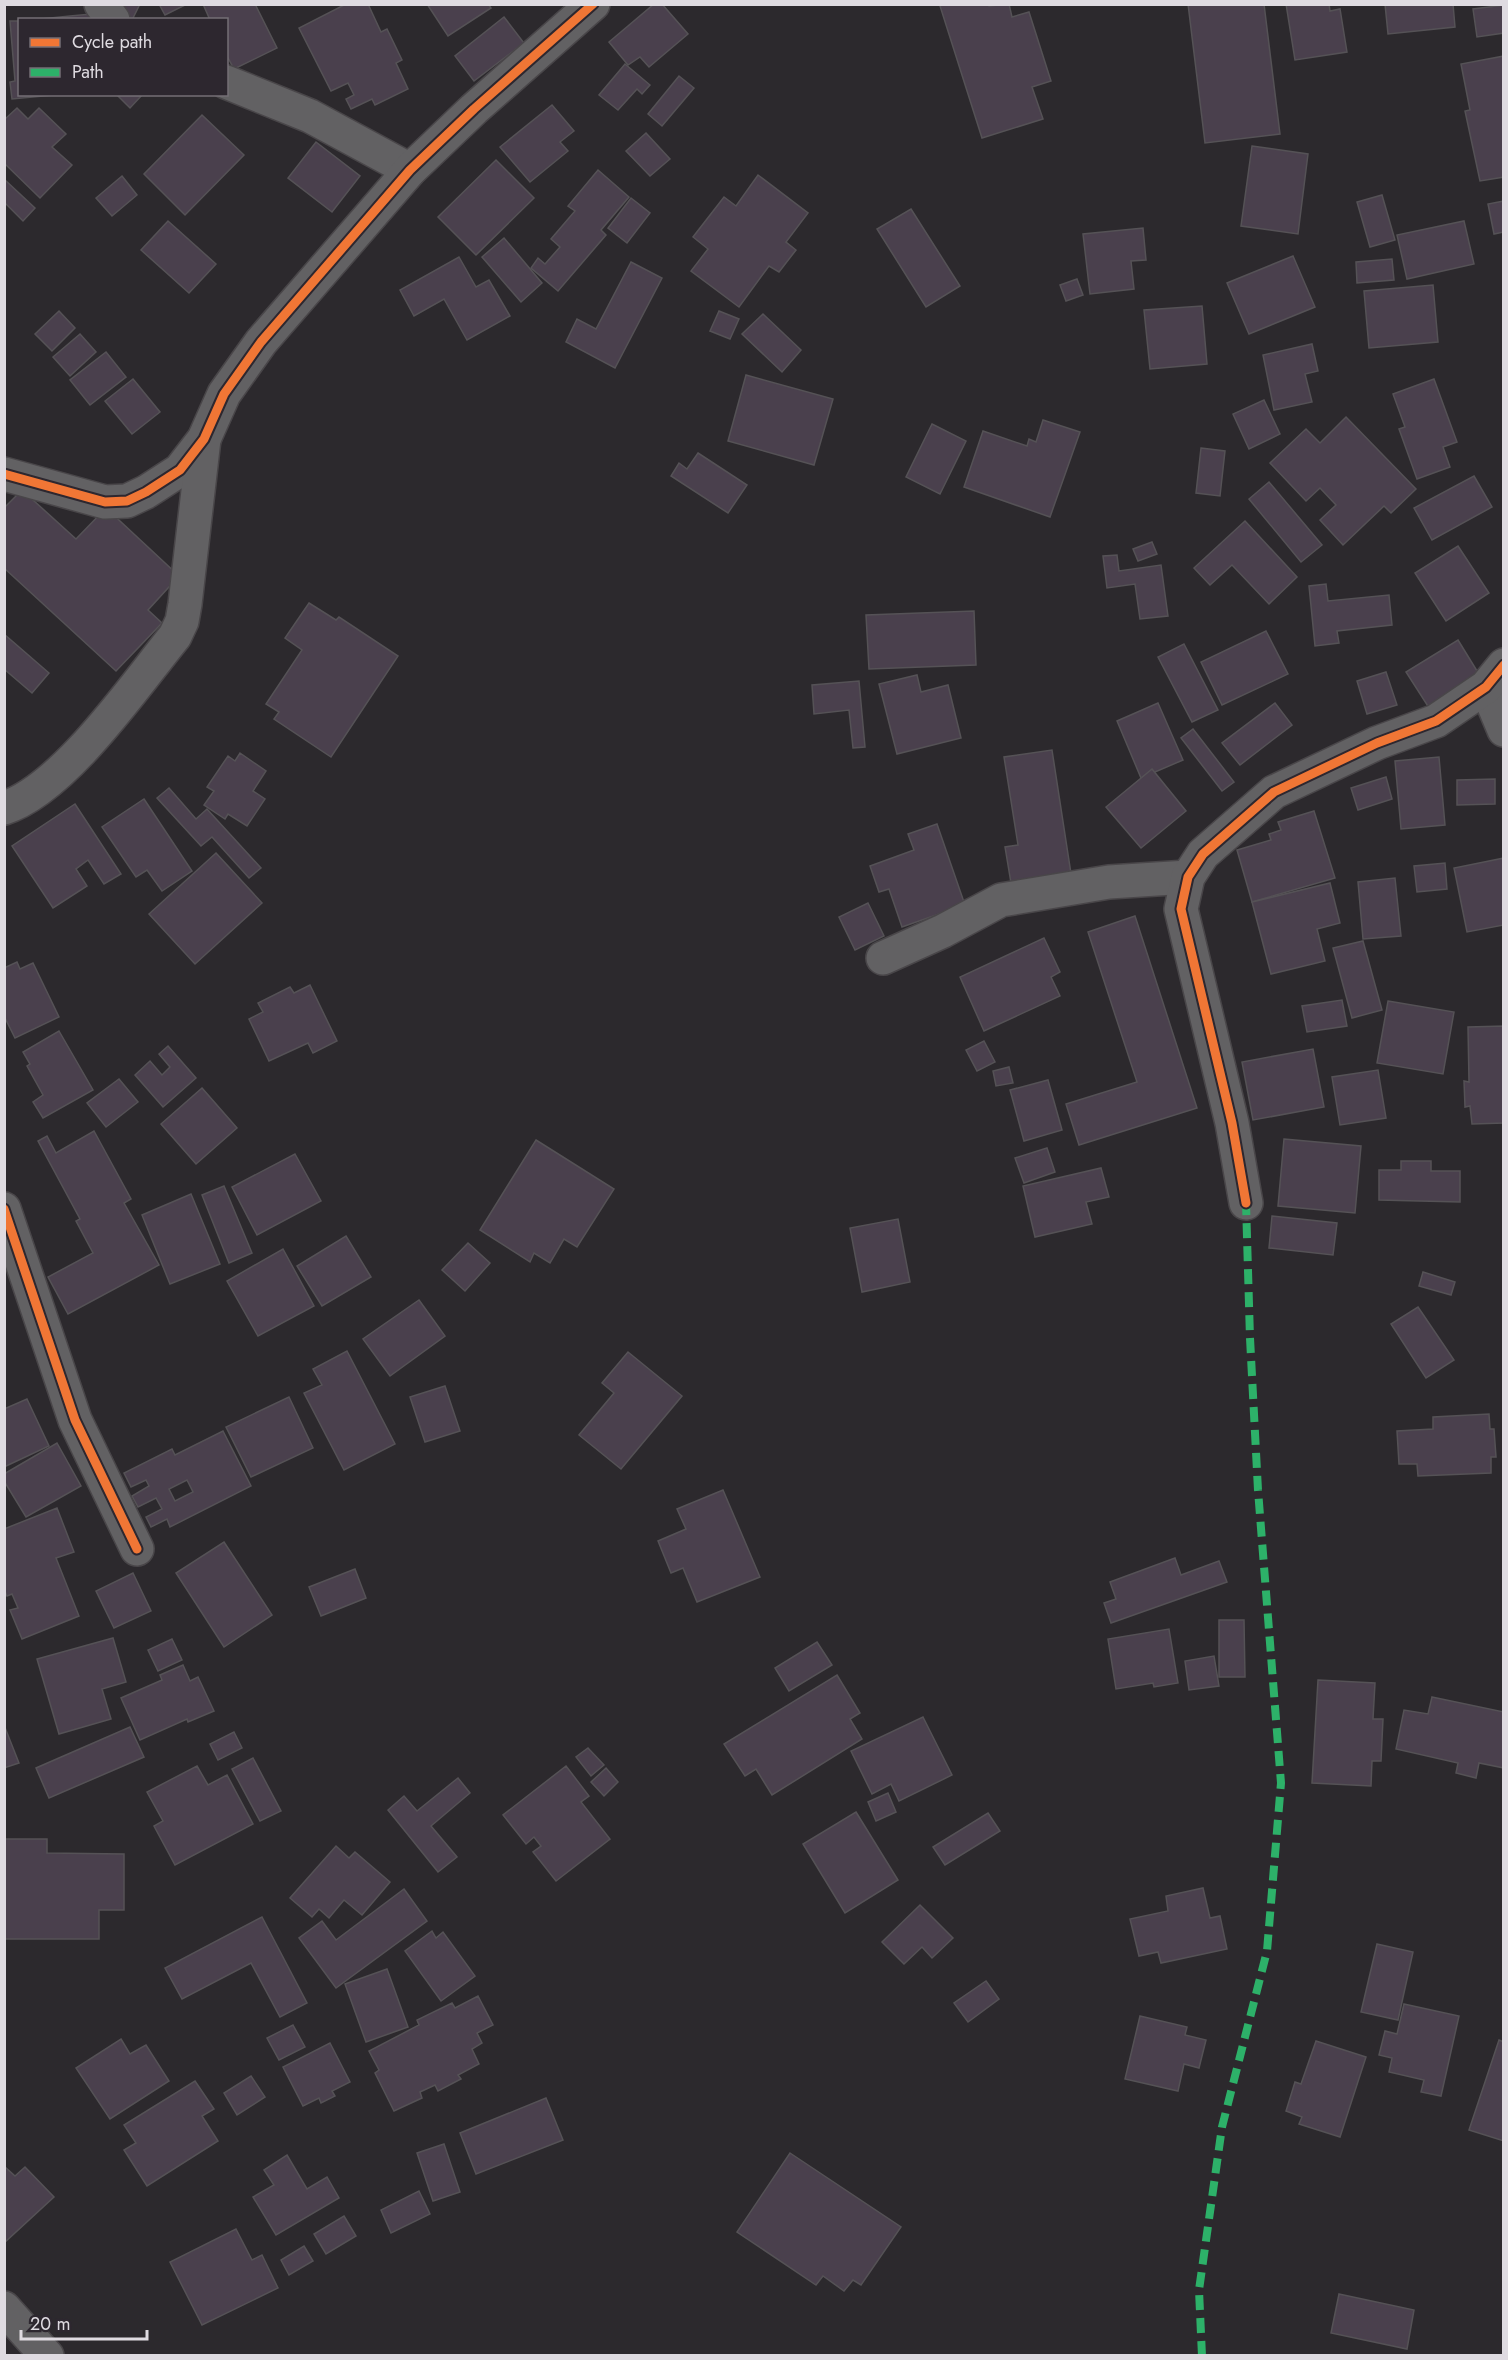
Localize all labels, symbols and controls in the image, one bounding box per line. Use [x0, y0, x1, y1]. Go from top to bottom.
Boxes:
legend [18, 18, 228, 96]
text: Cycle path [72, 29, 152, 55]
text: Path [72, 59, 104, 85]
scale bar [21, 2303, 147, 2341]
text: 20 m [30, 2311, 70, 2337]

